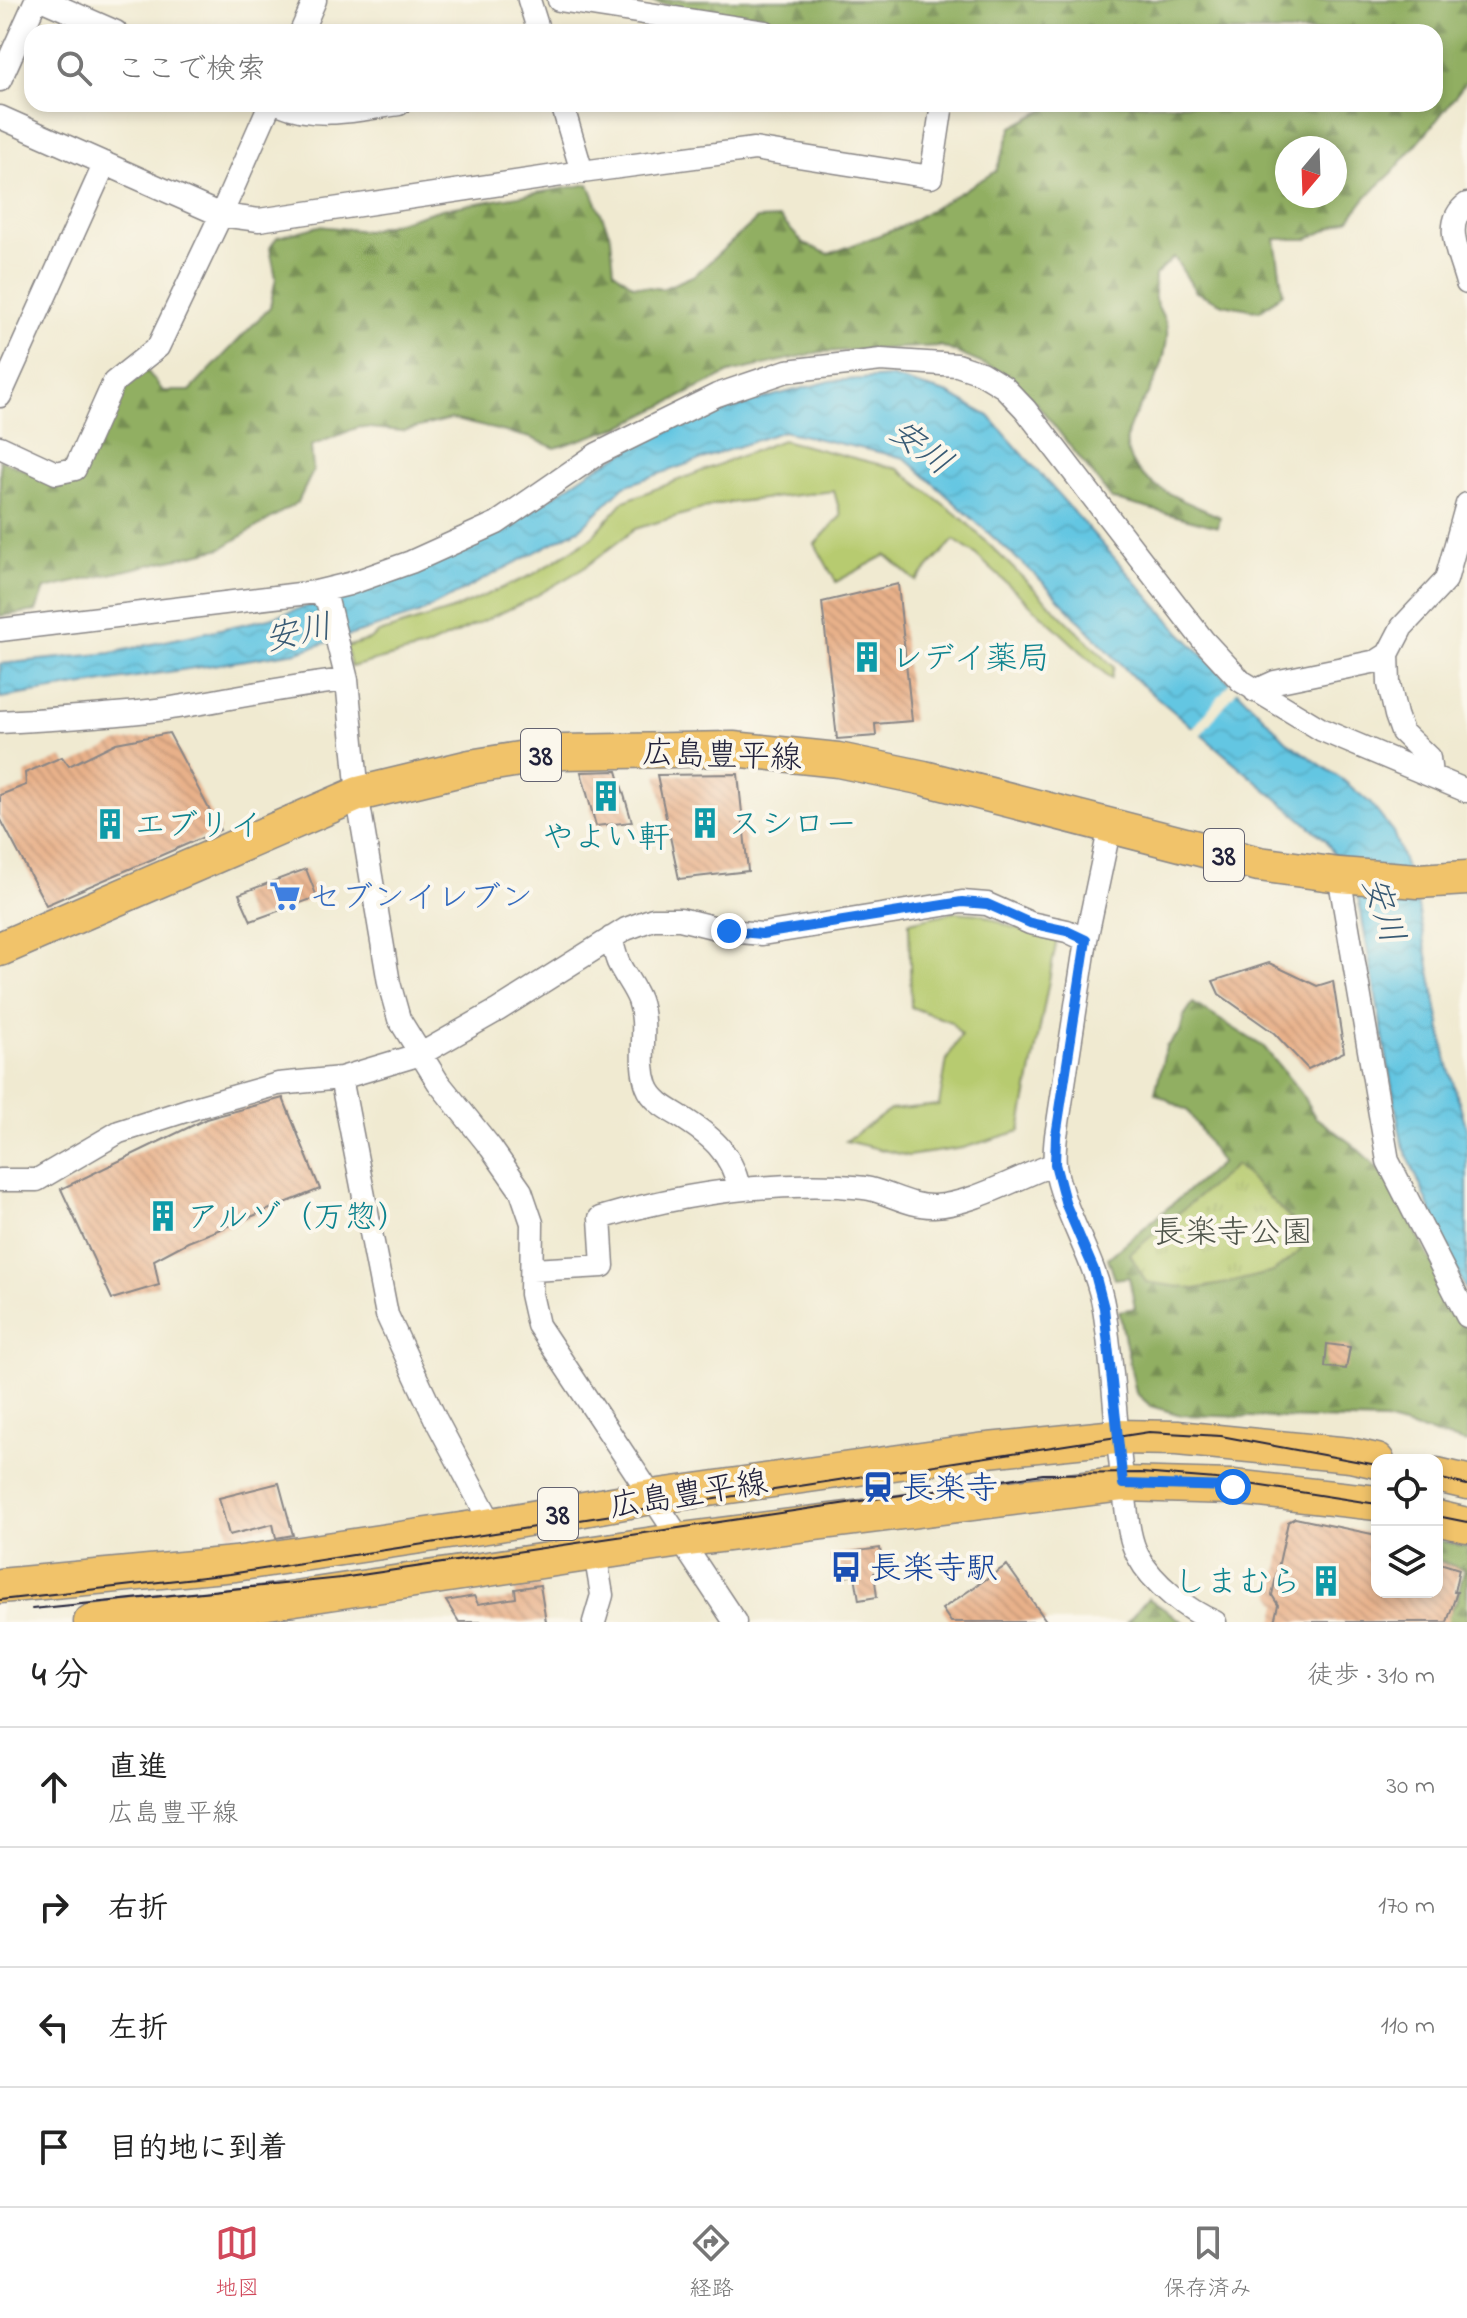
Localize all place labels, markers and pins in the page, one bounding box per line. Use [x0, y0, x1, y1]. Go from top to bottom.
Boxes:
place label: レデイ薬局 [891, 637, 1050, 684]
building icon: レデイ薬局 [850, 640, 884, 674]
building icon: やよい軒 [589, 779, 623, 813]
place label: スシロー [729, 803, 857, 850]
place label: エブリイ [134, 804, 262, 851]
building icon: スシロー [688, 806, 722, 840]
building icon: エブリイ [93, 807, 127, 841]
place label: やよい軒 [542, 816, 670, 863]
place label: セブンイレブン [309, 876, 533, 923]
supermarket icon: セブンイレブン [268, 879, 302, 913]
place label: アルゾ（万惣） [187, 1196, 409, 1243]
building icon: アルゾ（万惣） [146, 1199, 180, 1233]
place label: 長楽寺 [902, 1467, 998, 1514]
station icon: 長楽寺 [861, 1470, 895, 1504]
place label: 長楽寺駅 [870, 1547, 998, 1594]
bus stop icon: 長楽寺駅 [829, 1550, 863, 1584]
place label: しまむら [1174, 1561, 1302, 1608]
building icon: しまむら [1309, 1564, 1343, 1598]

